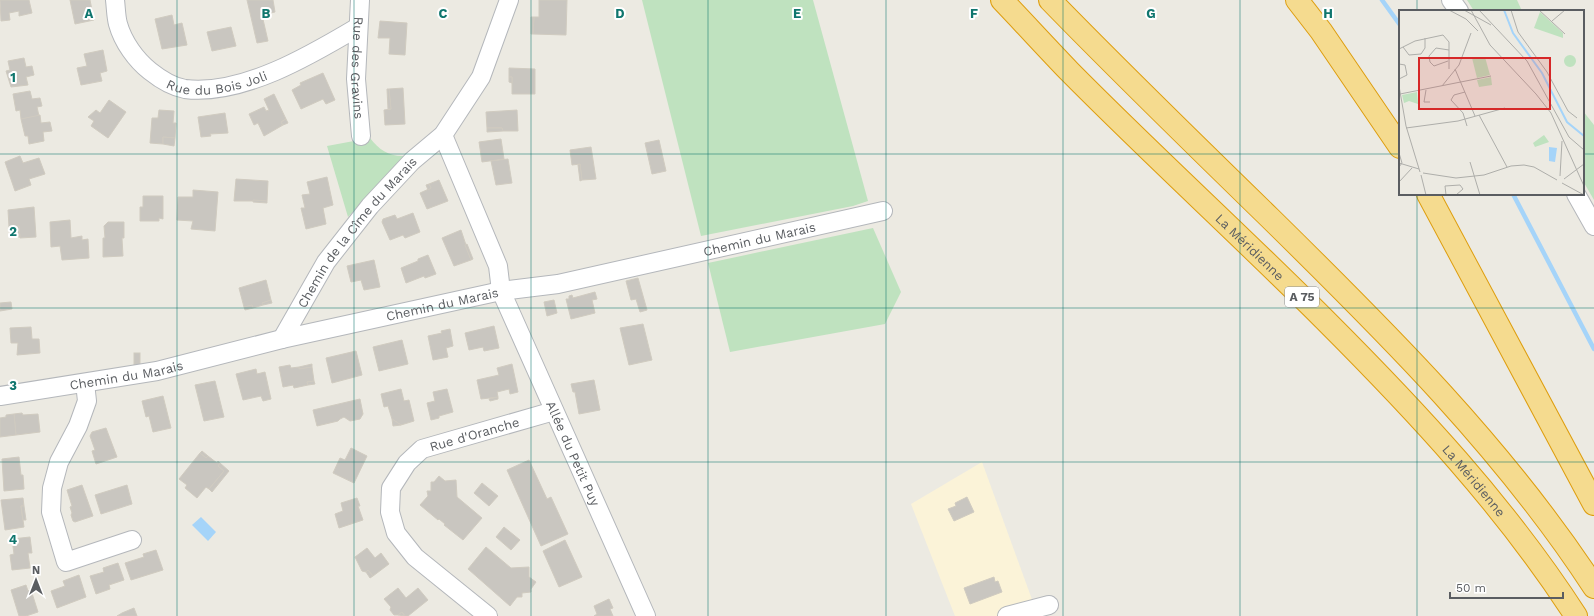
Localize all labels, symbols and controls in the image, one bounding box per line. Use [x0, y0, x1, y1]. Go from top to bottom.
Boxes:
text: A [85, 6, 94, 21]
text: B [262, 6, 271, 21]
text: C [439, 6, 448, 21]
text: D [615, 6, 625, 21]
text: E [793, 6, 801, 21]
text: F [970, 6, 978, 21]
text: G [1146, 6, 1156, 21]
text: H [1323, 6, 1333, 21]
inset map [1399, 10, 1584, 195]
street label: Rue des Gravins [348, 16, 367, 120]
street label: Rue du Bois Joli [164, 68, 269, 97]
text: 1 [10, 70, 16, 85]
street label: Chemin de la Cîme du Marais [294, 154, 420, 310]
street label: La Méridienne [1213, 210, 1287, 283]
street label: Chemin du Marais [702, 219, 817, 259]
text: 2 [9, 224, 17, 239]
street label: Chemin du Marais [385, 284, 500, 323]
road number: A 75 [1285, 287, 1319, 307]
street label: Chemin du Marais [69, 357, 185, 392]
text: 3 [9, 378, 17, 393]
street label: Allée du Petit Puy [543, 399, 603, 508]
street label: Rue d'Oranche [428, 414, 521, 454]
street label: La Méridienne [1440, 441, 1509, 519]
text: 4 [9, 532, 18, 547]
north arrow [16, 560, 56, 600]
text: N [32, 564, 40, 577]
scale bar [1450, 574, 1563, 600]
text: 50 m [1456, 581, 1486, 595]

